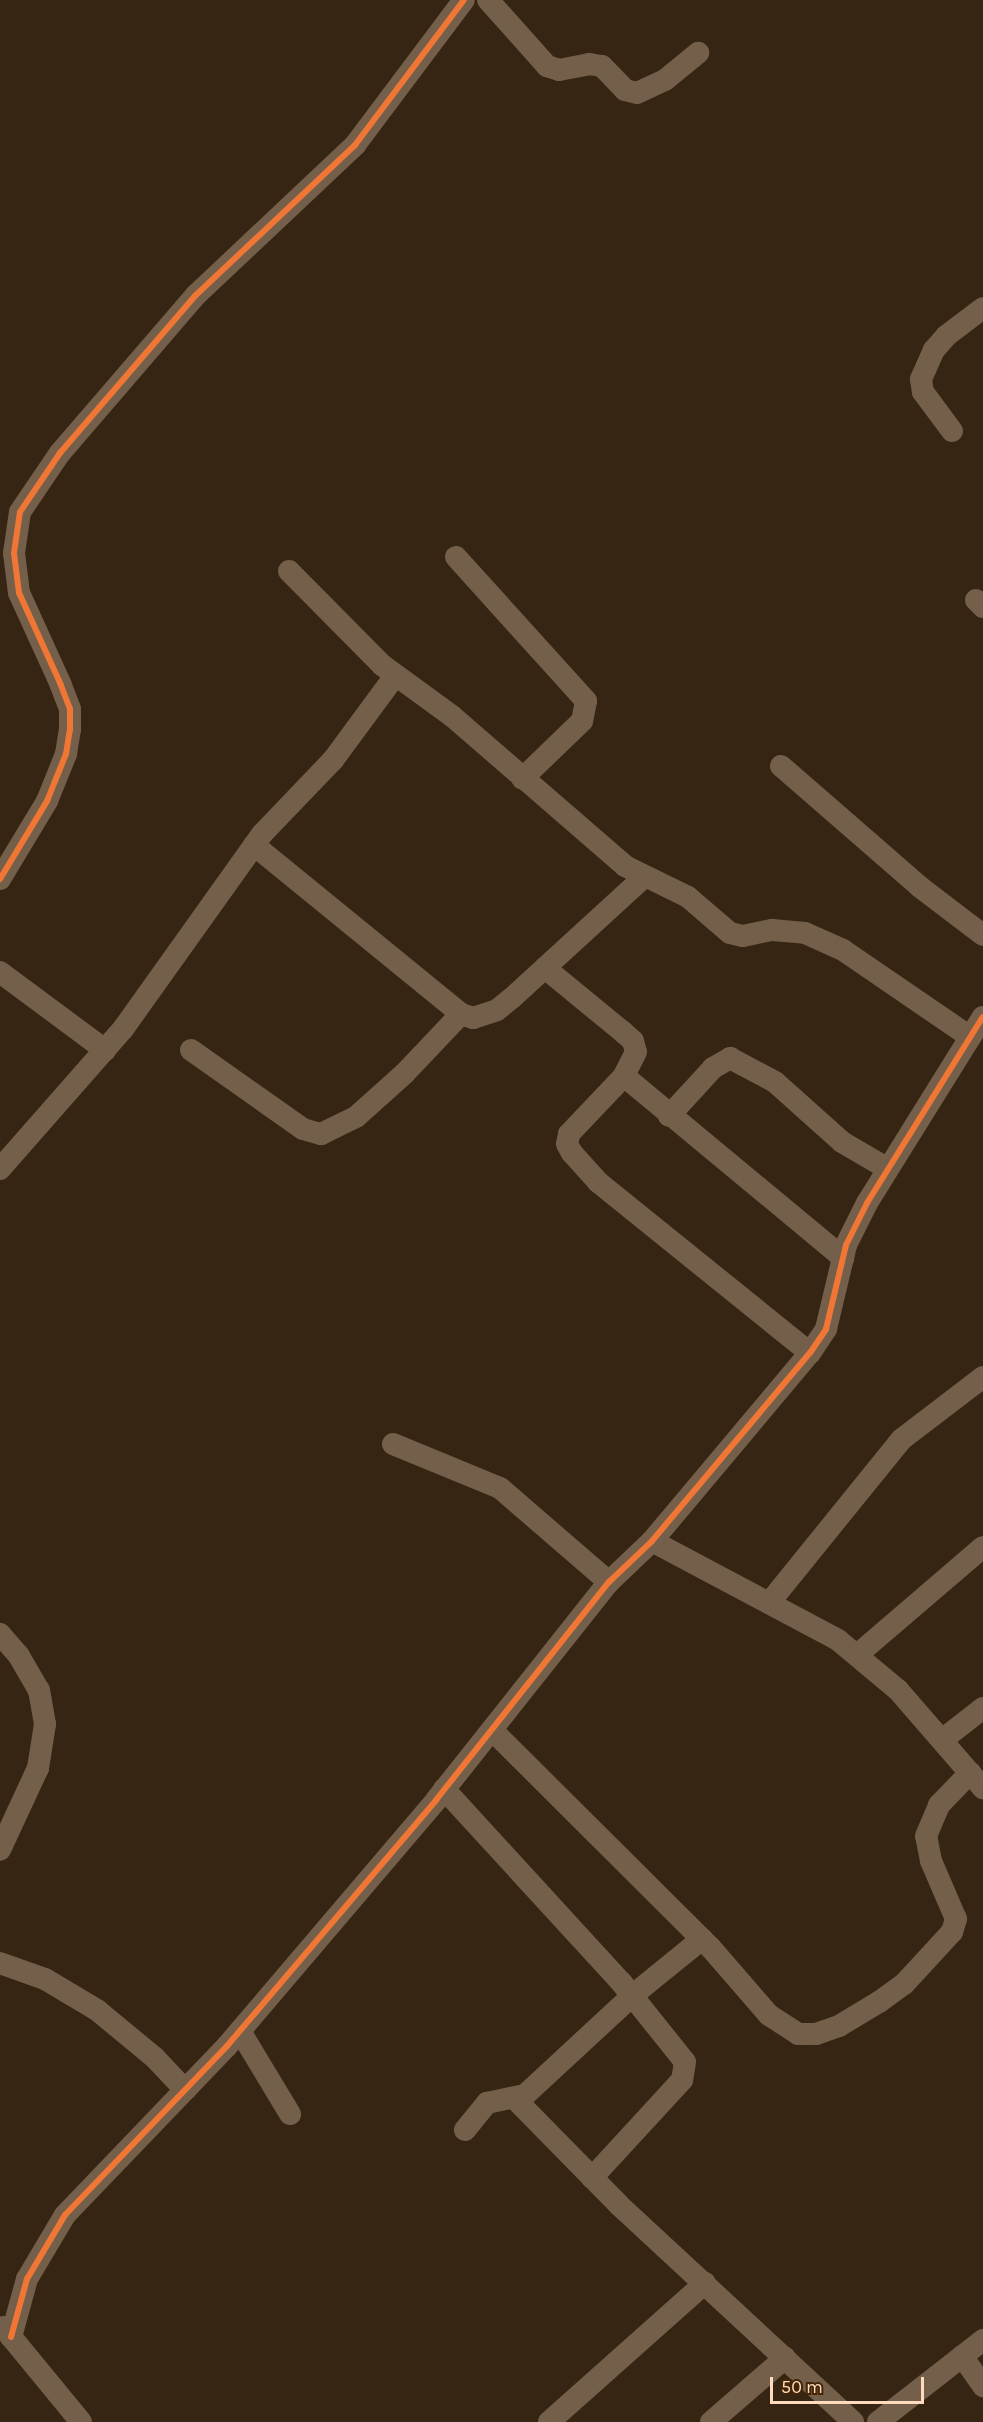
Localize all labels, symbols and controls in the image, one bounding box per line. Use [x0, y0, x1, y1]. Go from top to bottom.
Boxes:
scale bar [773, 2365, 928, 2403]
text: 50 m [781, 2376, 823, 2398]

